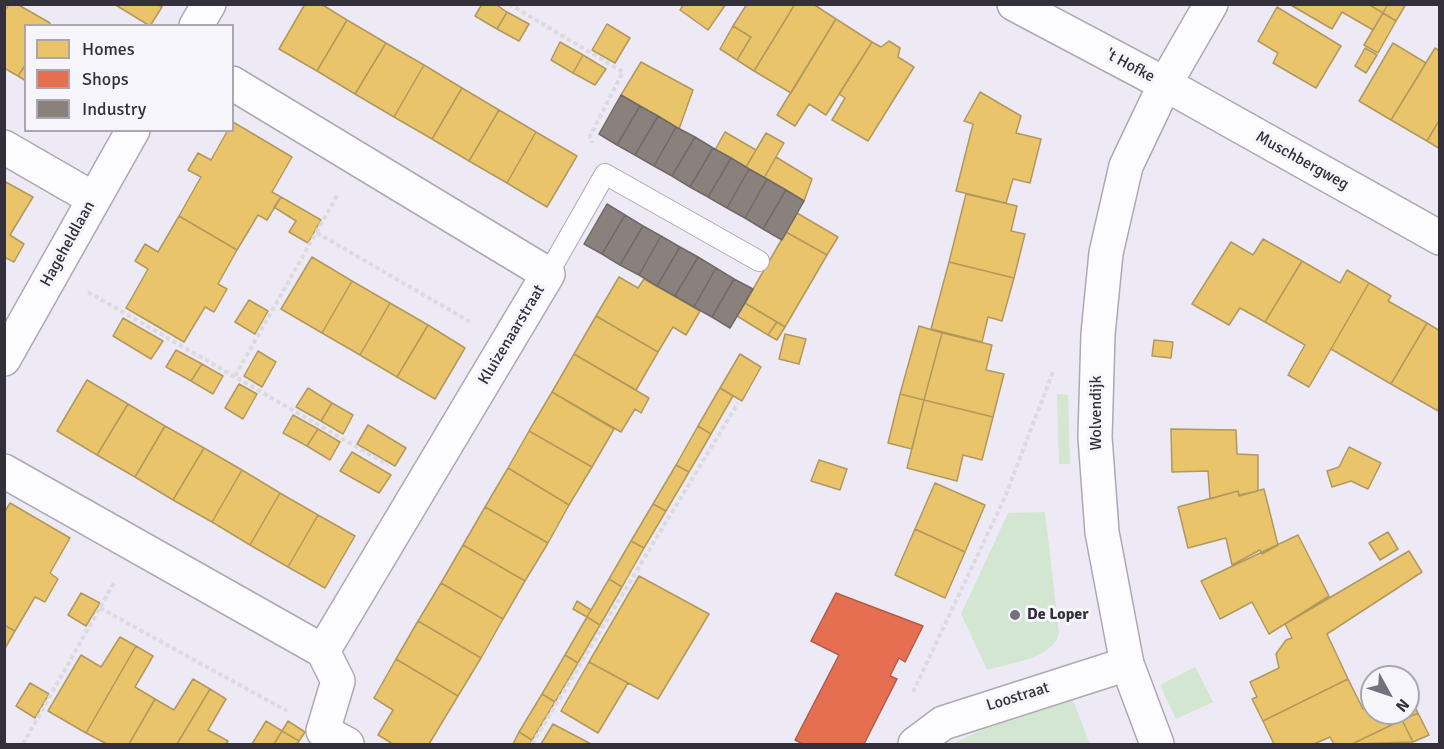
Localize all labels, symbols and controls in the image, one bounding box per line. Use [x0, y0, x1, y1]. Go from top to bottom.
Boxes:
legend [24, 24, 234, 132]
text: Homes [82, 38, 135, 60]
street label: 't Hofke [1102, 45, 1158, 87]
text: Shops [82, 68, 129, 90]
text: Industry [82, 98, 146, 120]
street label: Muschbergweg [1252, 128, 1352, 194]
street label: Hageheldlaan [37, 198, 99, 290]
street label: Kluizenaarstraat [475, 282, 549, 388]
street label: Wolvendijk [1087, 376, 1107, 450]
place label: De Loper [1027, 605, 1089, 625]
marker: De Loper [1008, 608, 1022, 622]
north arrow [1360, 665, 1420, 725]
street label: Loostraat [984, 678, 1052, 716]
text: N [1391, 695, 1414, 716]

